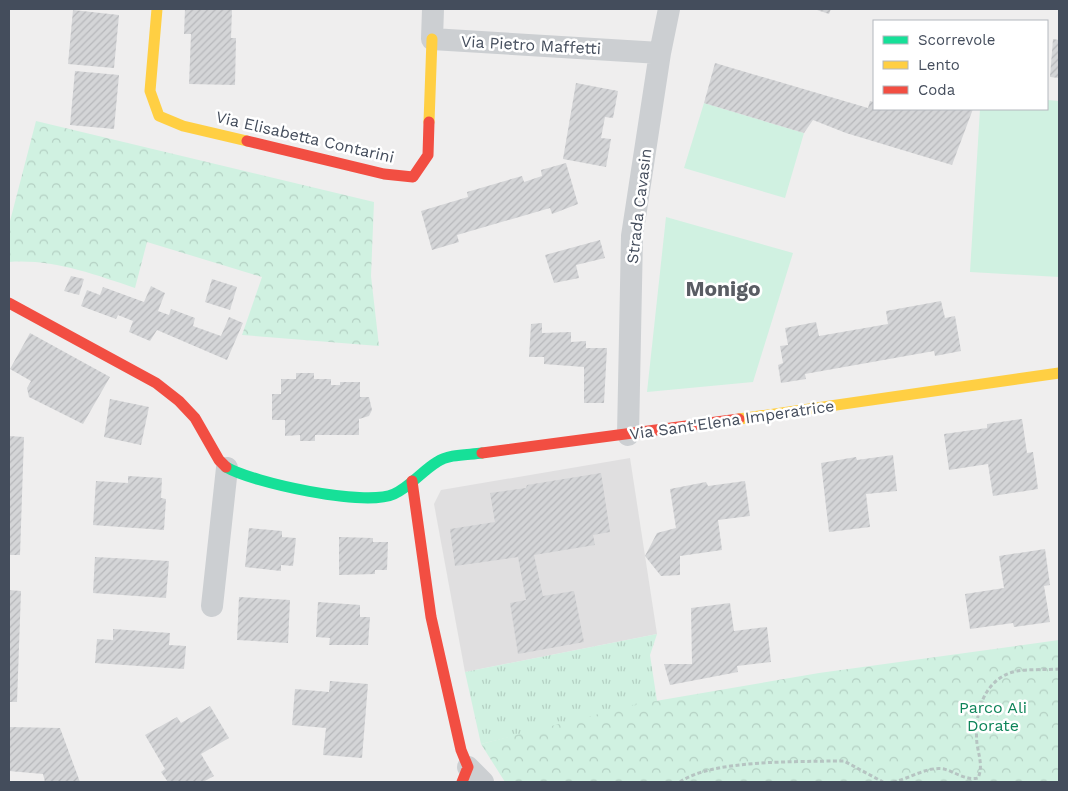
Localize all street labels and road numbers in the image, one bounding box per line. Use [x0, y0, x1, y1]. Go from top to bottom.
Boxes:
street label: Via Pietro Maffetti [460, 32, 602, 58]
street label: Via Elisabetta Contarini [214, 107, 396, 167]
street label: Strada Cavasin [623, 147, 655, 265]
street label: Via Sant'Elena Imperatrice [628, 396, 836, 444]

